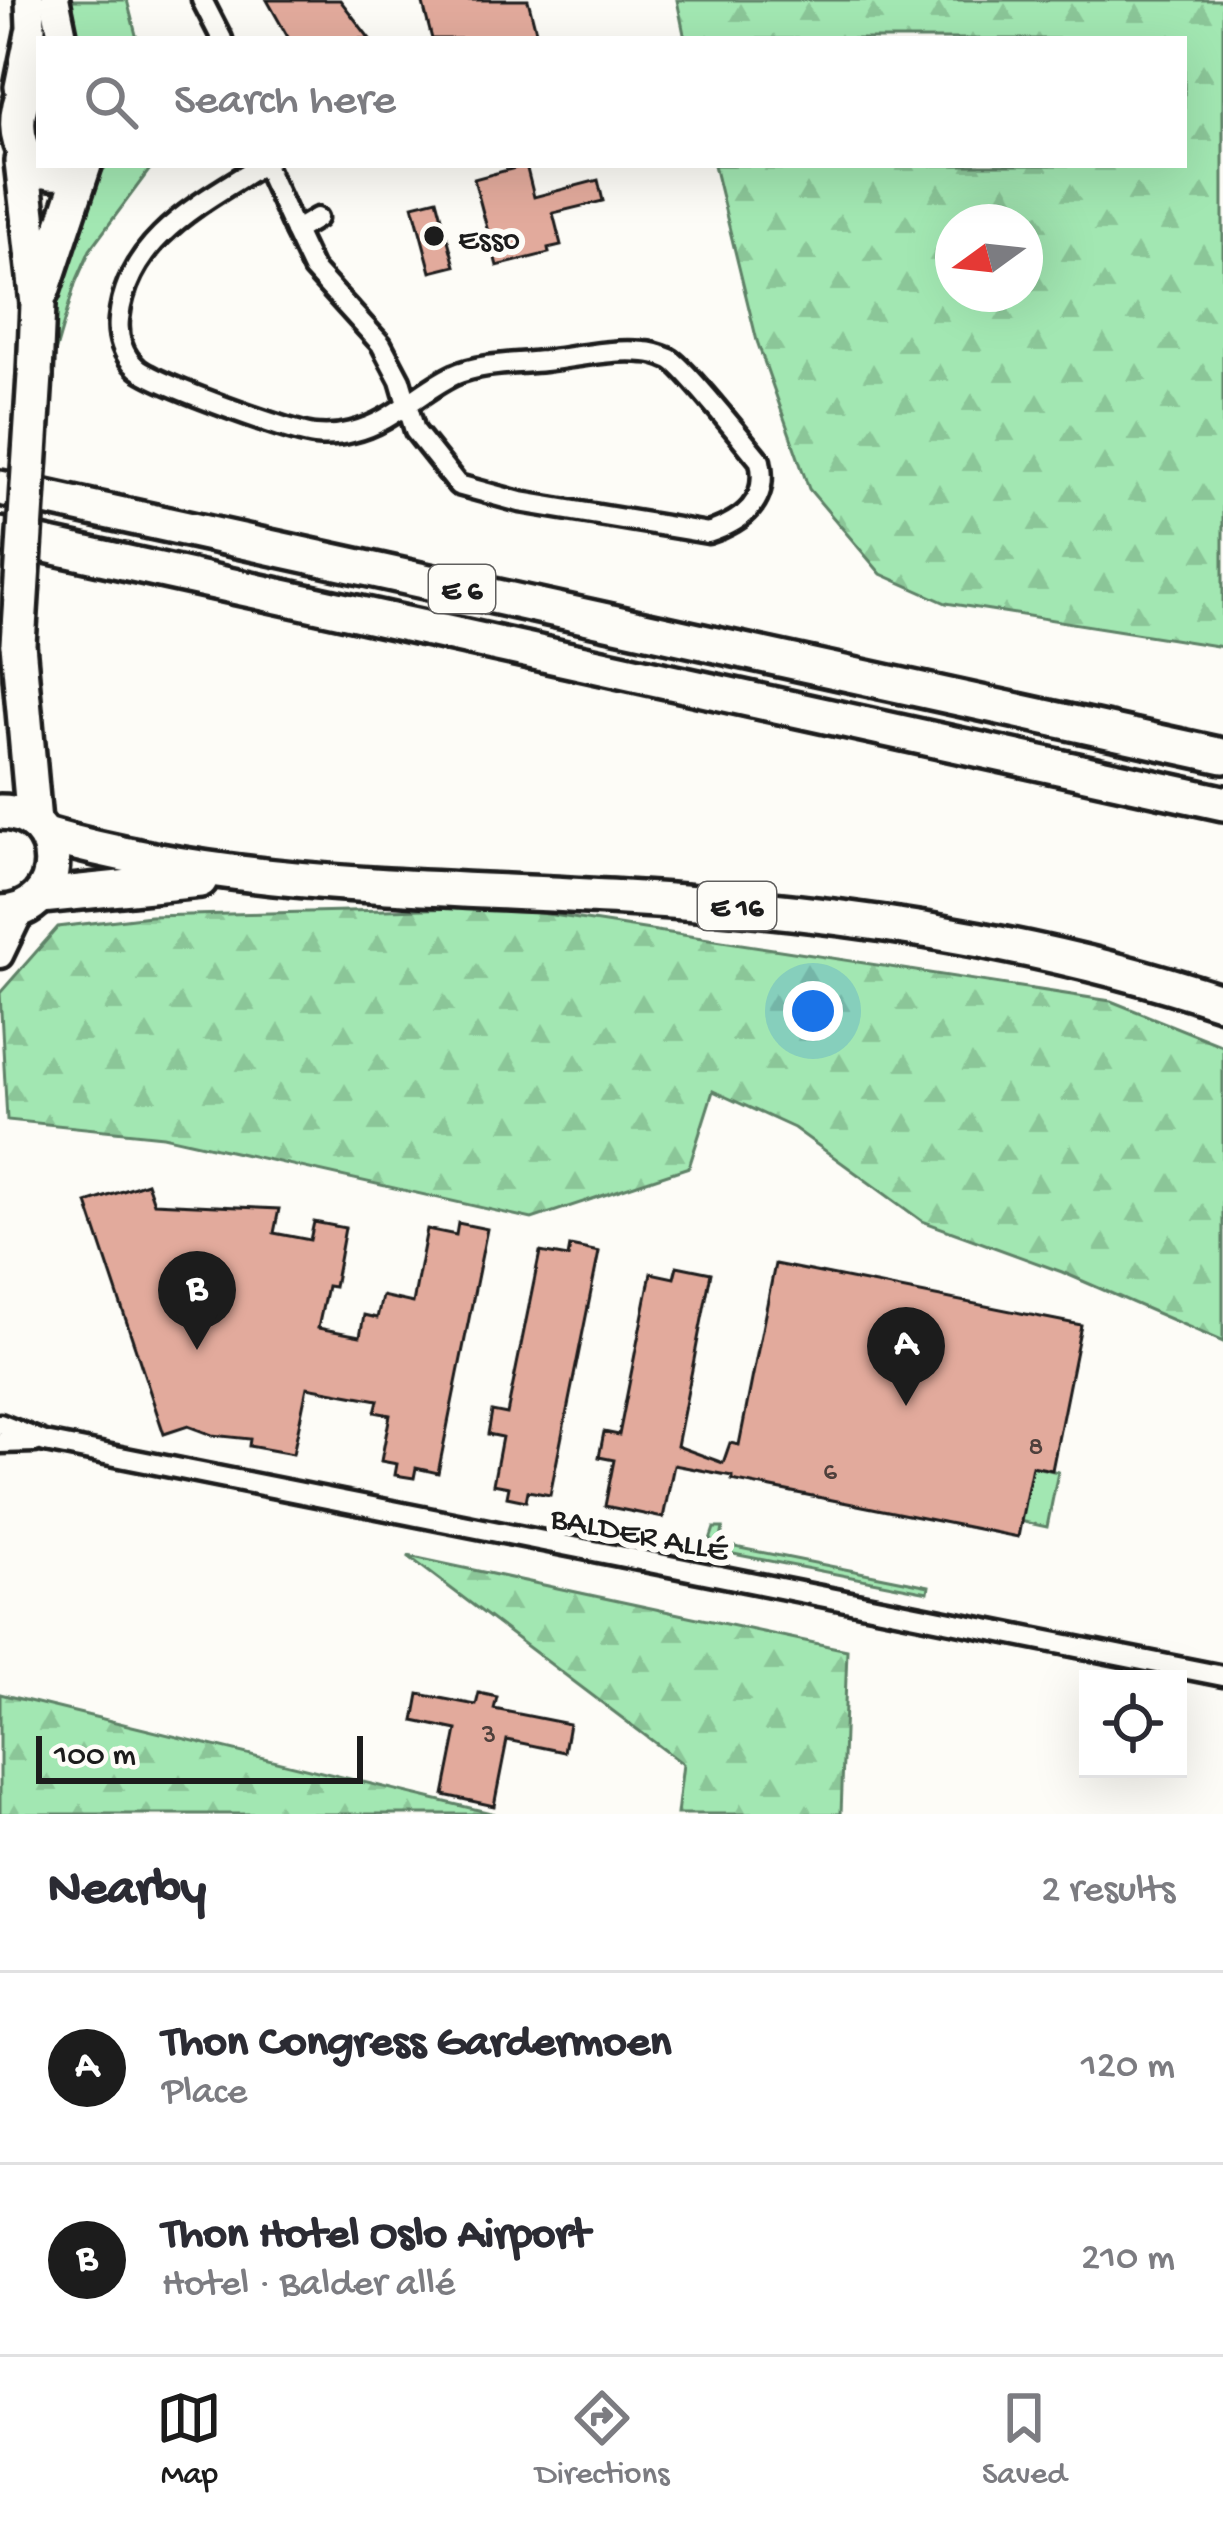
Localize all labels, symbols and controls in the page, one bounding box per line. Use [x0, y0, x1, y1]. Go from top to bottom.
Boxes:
search box [36, 36, 1187, 168]
icon: search [78, 69, 144, 135]
text: Search here [174, 76, 396, 129]
north arrow [935, 204, 1043, 312]
marker: Esso [421, 223, 447, 249]
place label: Esso [458, 223, 520, 261]
road number: E 6 [429, 565, 495, 613]
road number: E 16 [698, 882, 776, 930]
your location [783, 981, 843, 1041]
pin: B [158, 1251, 236, 1350]
pin: A [867, 1307, 945, 1406]
house number: 8 [1029, 1433, 1043, 1465]
house number: 6 [823, 1458, 837, 1490]
street label: BALDER ALLÉ [546, 1501, 732, 1573]
map controls [1079, 1670, 1187, 1778]
button: locate [1079, 1670, 1187, 1778]
house number: 3 [481, 1721, 496, 1753]
scale bar [36, 1730, 363, 1783]
text: 100 m [54, 1738, 136, 1776]
text: Nearby [48, 1862, 206, 1922]
text: 2 results [1041, 1869, 1175, 1915]
text: Thon Congress Gardermoen [162, 2018, 671, 2071]
text: A [75, 2045, 99, 2091]
text: 120 m [1081, 2045, 1175, 2091]
text: Place [162, 2071, 247, 2117]
text: Thon Hotel Oslo Airport [162, 2210, 590, 2263]
text: B [77, 2237, 97, 2283]
text: 210 m [1081, 2237, 1175, 2283]
text: Hotel · Balder allé [162, 2263, 455, 2309]
tab: Map [156, 2385, 222, 2495]
tab: Directions [535, 2385, 669, 2495]
tab: Saved [982, 2385, 1067, 2495]

